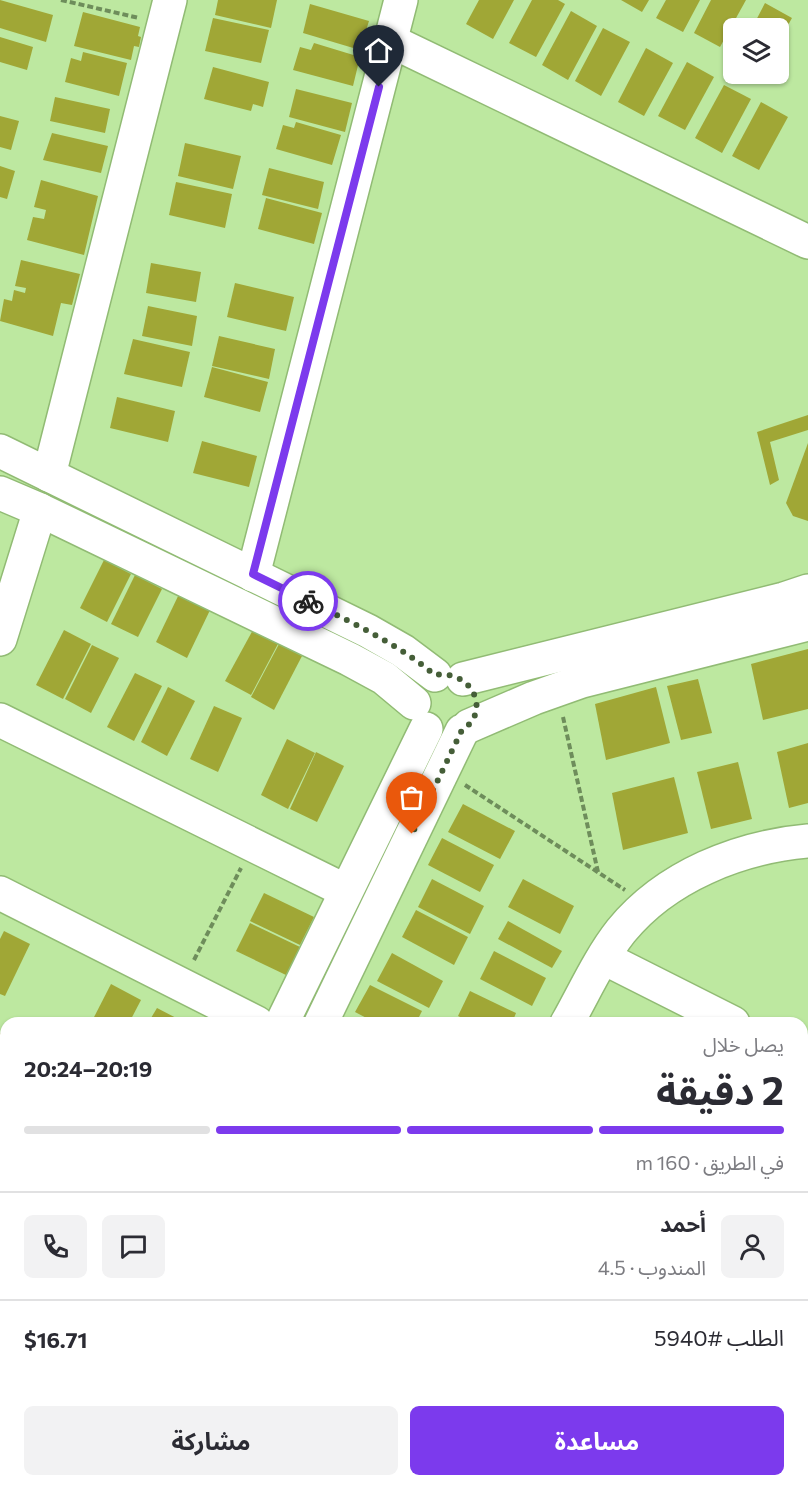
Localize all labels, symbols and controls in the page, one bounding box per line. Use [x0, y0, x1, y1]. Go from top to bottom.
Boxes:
map controls [723, 18, 789, 84]
button: layers [723, 18, 789, 84]
pin [353, 25, 404, 87]
icon: home [362, 34, 395, 67]
courier [278, 571, 338, 631]
icon: bike [292, 585, 325, 618]
pin [386, 772, 437, 834]
icon: bag [395, 781, 428, 814]
text: يصل خلال [703, 1032, 784, 1056]
text: 20:19–20:24 [24, 1055, 152, 1082]
text: 2 دقيقة [656, 1065, 784, 1113]
text: في الطريق · 160 m [635, 1150, 784, 1174]
text: أحمد [660, 1210, 706, 1237]
button: phone [24, 1215, 87, 1278]
button: chat [102, 1215, 165, 1278]
button: person [721, 1215, 784, 1278]
text: المندوب · 4.5 [598, 1255, 706, 1279]
text: الطلب #5940 [654, 1324, 784, 1351]
text: $16.71 [24, 1326, 88, 1353]
button: مشاركة [24, 1406, 398, 1475]
button: مساعدة [410, 1406, 784, 1475]

